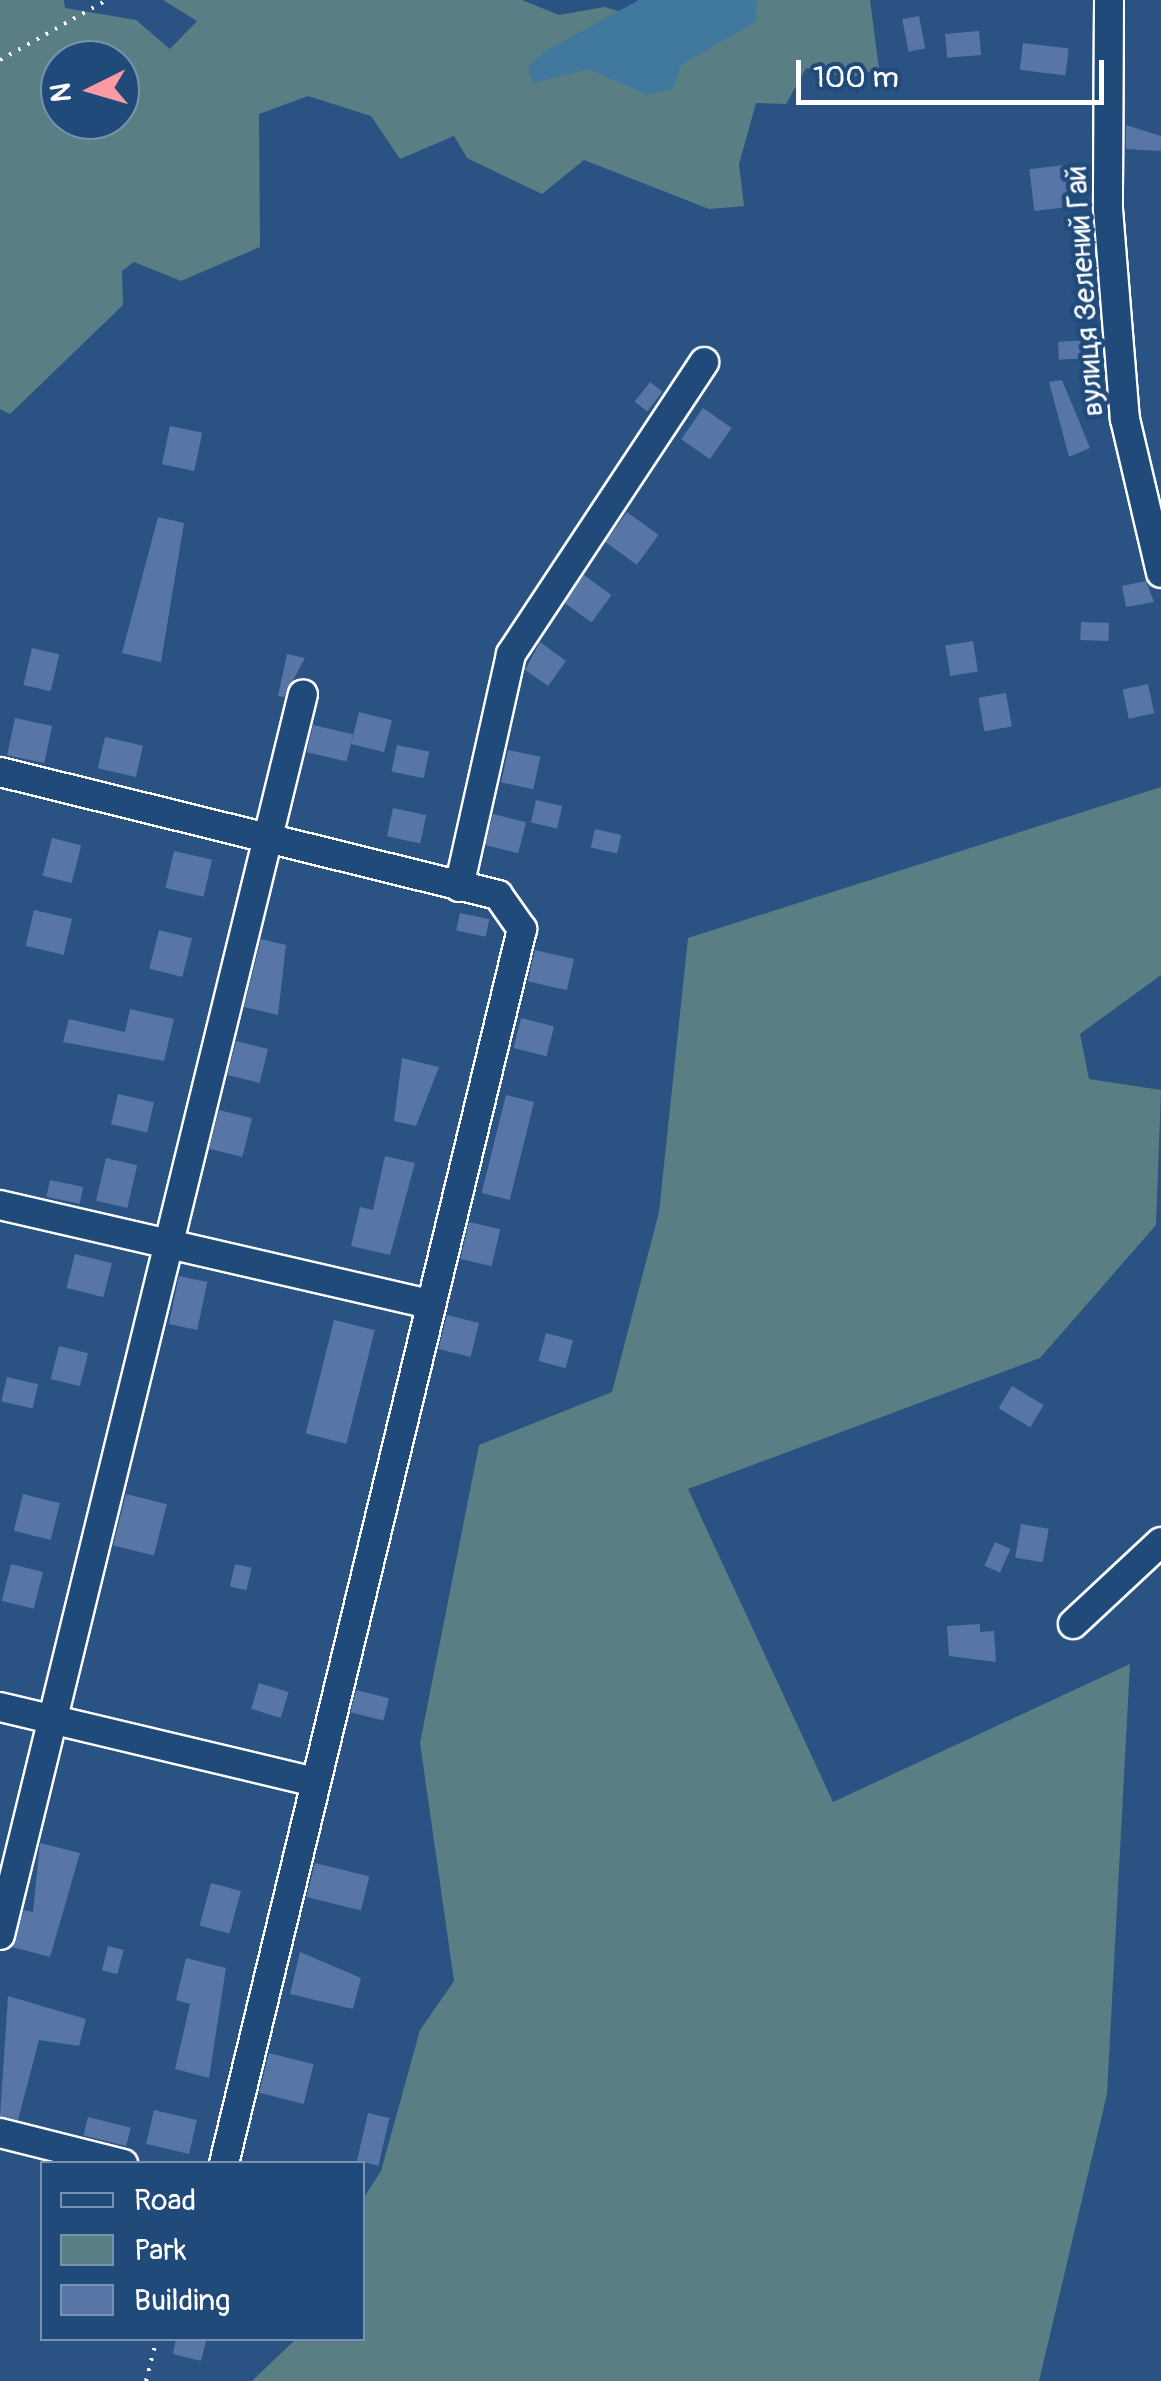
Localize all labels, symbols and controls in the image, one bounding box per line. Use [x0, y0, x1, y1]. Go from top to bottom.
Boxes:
north arrow [40, 40, 140, 140]
scale bar [801, 40, 1108, 102]
text: 100 m [813, 59, 899, 96]
text: N [43, 82, 80, 103]
street label: вулиця Зелений Гай [1058, 164, 1112, 418]
legend [40, 2161, 365, 2341]
text: Road [134, 2182, 196, 2219]
text: Park [134, 2232, 187, 2269]
text: Building [134, 2282, 230, 2319]

